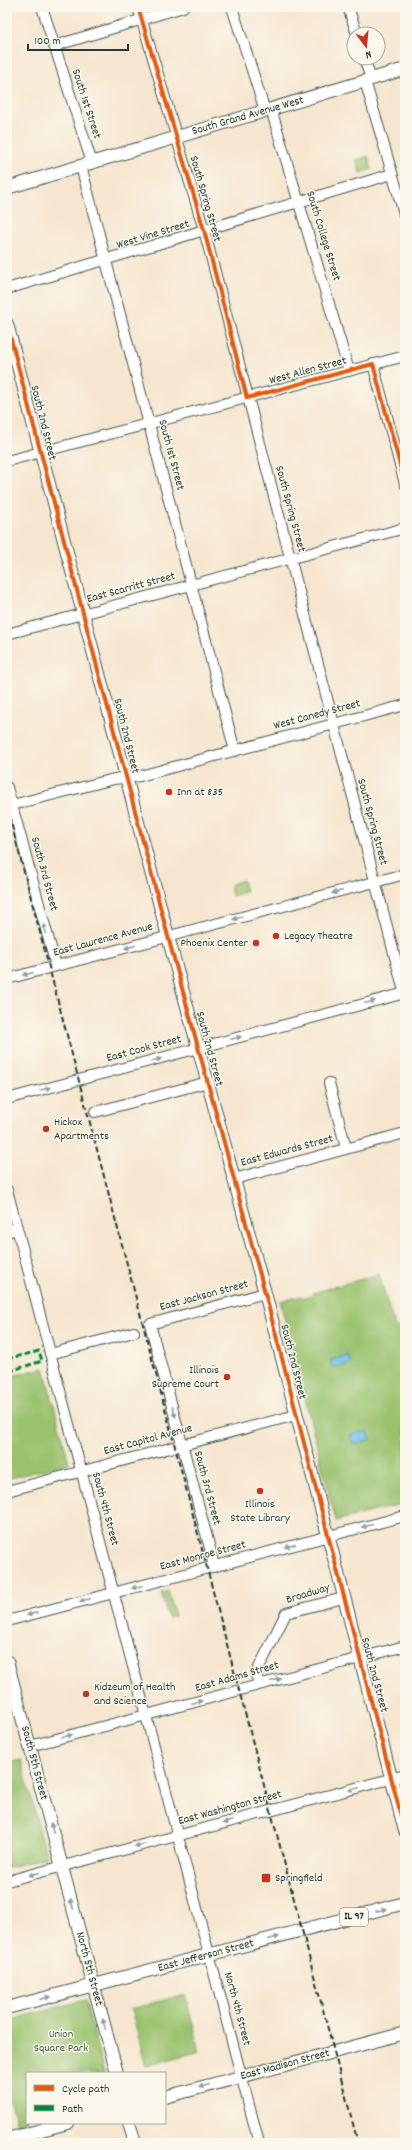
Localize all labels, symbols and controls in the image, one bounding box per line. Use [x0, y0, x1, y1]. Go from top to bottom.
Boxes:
scale bar [28, 26, 128, 52]
north arrow [346, 26, 386, 66]
text: 100 m [34, 33, 61, 50]
text: N [363, 45, 373, 62]
street label: South 1st Street [67, 67, 105, 142]
street label: South Grand Avenue West [190, 92, 307, 140]
street label: South Spring Street [185, 154, 226, 244]
street label: South College Street [301, 189, 345, 284]
street label: West Vine Street [115, 216, 192, 254]
street label: West Allen Street [267, 352, 349, 389]
street label: South 2nd Street [25, 384, 61, 463]
street label: South 1st Street [153, 418, 189, 493]
street label: South Spring Street [270, 464, 310, 555]
street label: East Scarritt Street [85, 568, 178, 608]
street label: West Canedy Street [272, 695, 363, 735]
street label: South 2nd Street [108, 697, 144, 776]
street label: South Spring Street [352, 777, 392, 868]
place label: Inn at 835 [177, 784, 223, 801]
marker: Inn at 835 [164, 787, 174, 797]
street label: South 3rd Street [26, 835, 62, 913]
one-way arrow [331, 890, 343, 896]
one-way arrow [232, 916, 244, 922]
street label: East Lawrence Avenue [51, 919, 155, 961]
one-way arrow [42, 923, 48, 935]
place label: Legacy Theatre [284, 928, 353, 945]
marker: Legacy Theatre [271, 931, 281, 941]
place label: Phoenix Center [181, 935, 249, 952]
marker: Phoenix Center [251, 938, 261, 948]
one-way arrow [124, 944, 137, 950]
one-way arrow [22, 971, 34, 977]
one-way arrow [364, 999, 376, 1005]
street label: South 2nd Street [191, 1010, 227, 1089]
street label: East Cook Street [105, 1031, 184, 1067]
one-way arrow [231, 1035, 243, 1041]
one-way arrow [151, 1057, 163, 1063]
one-way arrow [38, 1086, 51, 1092]
place label: Hickox Apartments [54, 1114, 109, 1145]
marker: Hickox Apartments [41, 1124, 51, 1134]
street label: East Edwards Street [239, 1130, 336, 1171]
street label: East Jackson Street [158, 1276, 251, 1316]
street label: South 2nd Street [275, 1323, 311, 1402]
place label: Illinois Supreme Court [152, 1362, 220, 1393]
marker: Illinois Supreme Court [222, 1372, 232, 1382]
one-way arrow [171, 1407, 177, 1419]
street label: East Capitol Avenue [102, 1420, 194, 1460]
street label: South 3rd Street [189, 1449, 225, 1527]
street label: South 4th Street [87, 1470, 123, 1548]
marker: Illinois State Library [255, 1486, 265, 1496]
place label: Illinois State Library [230, 1496, 291, 1527]
one-way arrow [361, 1523, 373, 1529]
street label: East Monroe Street [158, 1536, 248, 1576]
one-way arrow [283, 1543, 295, 1549]
street label: Broadway [284, 1579, 333, 1609]
one-way arrow [130, 1584, 143, 1590]
one-way arrow [79, 1597, 91, 1603]
one-way arrow [26, 1611, 38, 1617]
street label: South 2nd Street [356, 1636, 392, 1715]
street label: East Adams Street [193, 1657, 281, 1697]
one-way arrow [270, 1676, 282, 1682]
place label: Kidzeum of Health and Science [94, 1679, 176, 1710]
marker: Kidzeum of Health and Science [81, 1689, 91, 1699]
one-way arrow [191, 1699, 203, 1705]
street label: South 5th Street [16, 1724, 52, 1802]
one-way arrow [62, 1733, 74, 1739]
street label: East Washington Street [176, 1786, 284, 1830]
one-way arrow [347, 1786, 359, 1792]
one-way arrow [222, 1819, 234, 1825]
one-way arrow [48, 1822, 54, 1834]
one-way arrow [134, 1842, 146, 1848]
place label: Springfield [275, 1870, 323, 1887]
one-way arrow [28, 1871, 40, 1877]
marker: Springfield [260, 1872, 272, 1884]
one-way arrow [68, 1898, 74, 1910]
one-way arrow [375, 1907, 387, 1913]
road number: IL 97 [340, 1908, 368, 1926]
street label: North 5th Street [71, 1930, 107, 2008]
street label: East Jefferson Street [156, 1935, 256, 1977]
one-way arrow [268, 1935, 280, 1941]
street label: North 4th Street [219, 1970, 255, 2048]
one-way arrow [38, 1995, 51, 2001]
one-way arrow [101, 2018, 107, 2030]
park label: Union Square Park [34, 2026, 88, 2057]
street label: East Madison Street [239, 2045, 332, 2085]
legend [26, 2072, 166, 2124]
text: Cycle path [62, 2081, 110, 2098]
one-way arrow [198, 2084, 210, 2090]
text: Path [62, 2101, 83, 2118]

